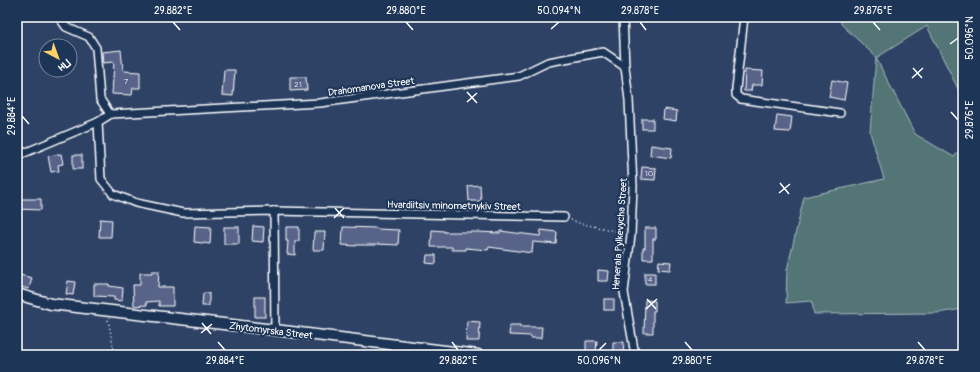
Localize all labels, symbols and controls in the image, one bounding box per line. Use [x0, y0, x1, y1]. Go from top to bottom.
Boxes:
text: 29.882°E [154, 5, 192, 17]
text: 29.880°E [386, 5, 426, 17]
text: 50.094°N [537, 5, 581, 17]
text: 29.878°E [621, 5, 659, 17]
text: 29.876°E [854, 5, 892, 17]
text: 50.096°N [964, 16, 976, 60]
north arrow [38, 38, 78, 78]
text: Пн [55, 56, 73, 74]
street label: Drahomanova Street [327, 75, 416, 99]
house number: 7 [124, 77, 129, 86]
house number: 21 [294, 80, 302, 89]
text: 29.884°E [6, 97, 18, 135]
text: 29.876°E [964, 101, 976, 139]
house number: 10 [645, 169, 654, 178]
street label: Henerala Pylkevycha Street [610, 177, 630, 291]
street label: Hvardiitsiv minometnykiv Street [387, 199, 522, 213]
house number: 4 [648, 275, 653, 284]
street label: Zhytomyrska Street [228, 320, 314, 342]
text: 29.884°E [206, 355, 244, 367]
text: 29.882°E [439, 355, 477, 367]
text: 50.096°N [577, 355, 621, 367]
text: 29.880°E [672, 355, 712, 367]
text: 29.878°E [906, 355, 944, 367]

